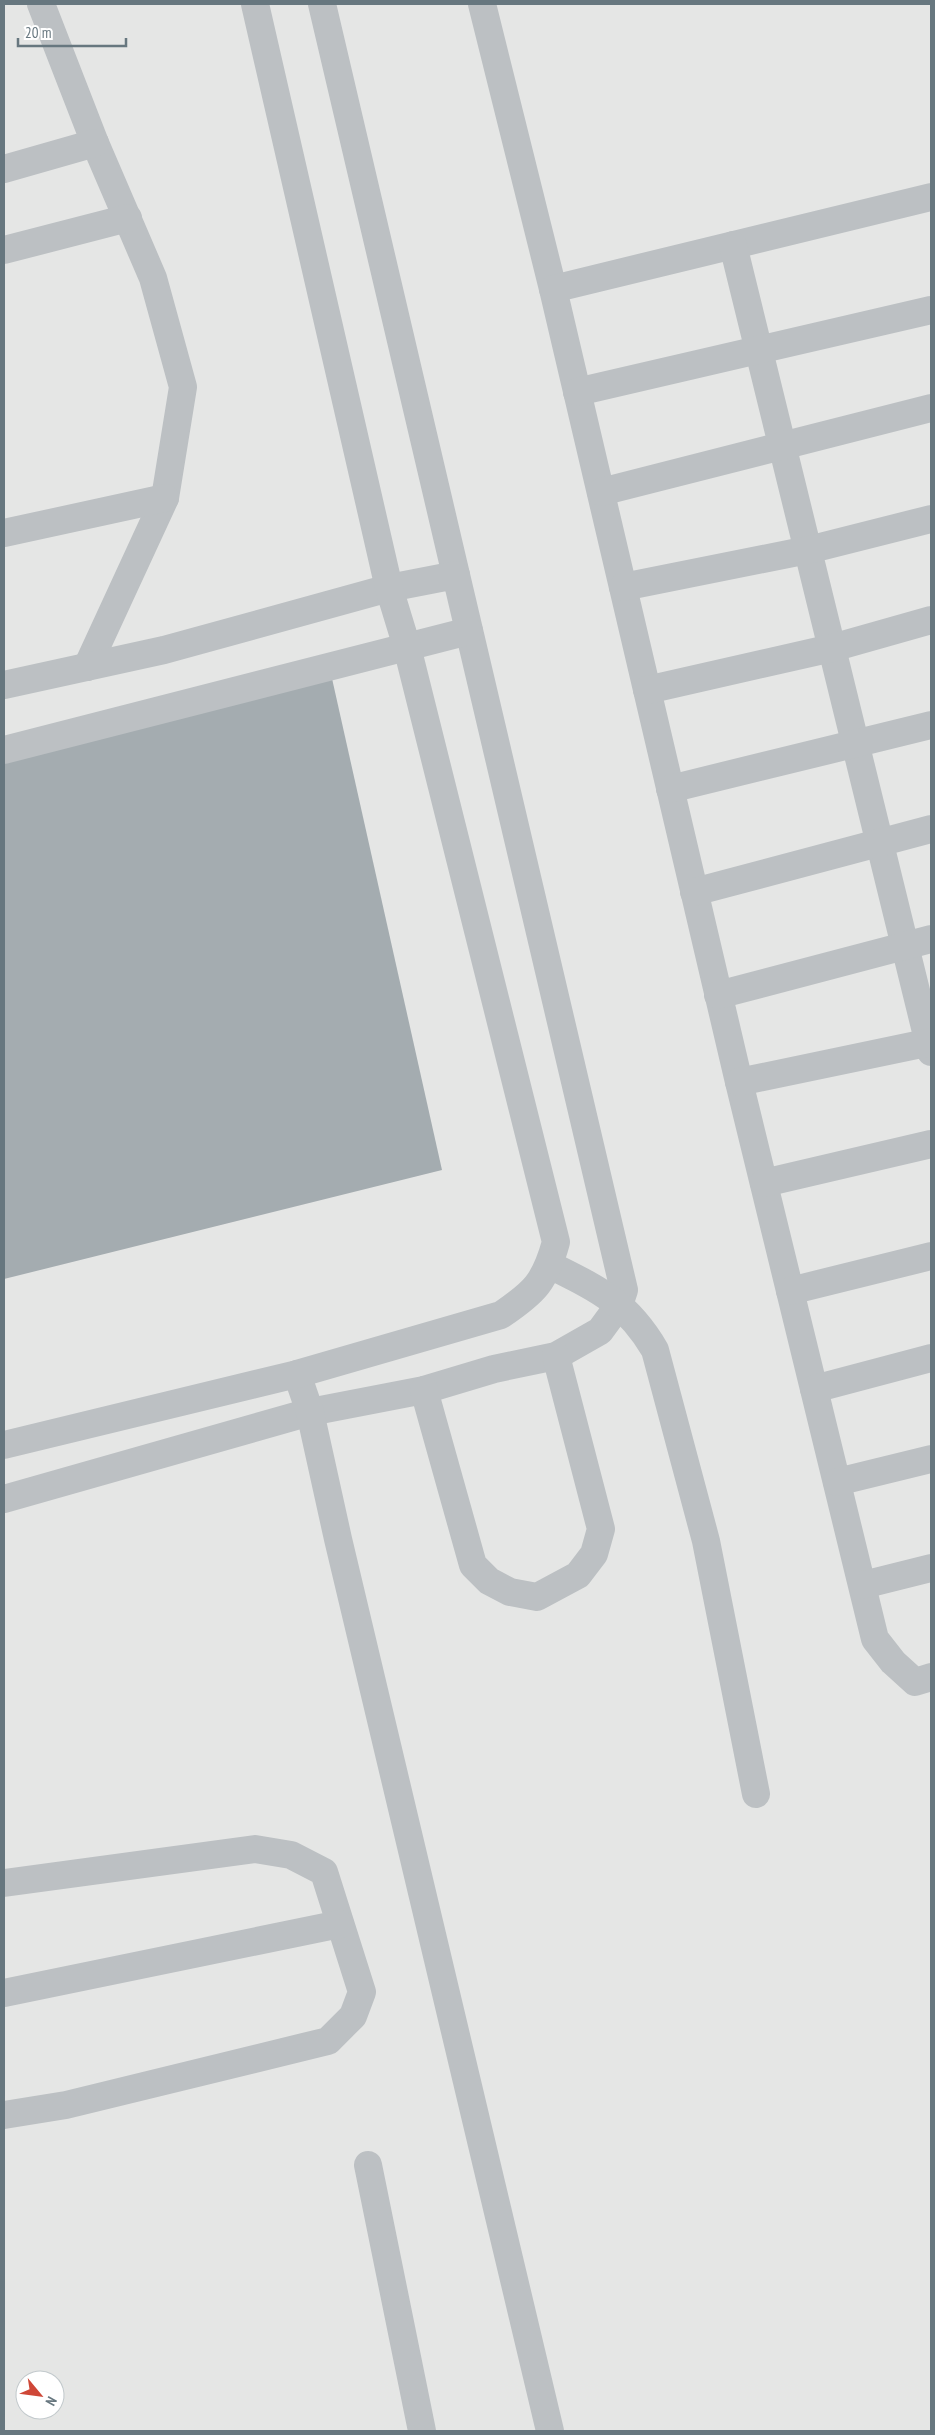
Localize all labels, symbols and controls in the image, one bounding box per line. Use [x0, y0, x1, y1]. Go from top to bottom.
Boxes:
scale bar [18, 15, 125, 47]
text: 20 m [25, 23, 51, 42]
north arrow [15, 2370, 65, 2420]
text: N [42, 2394, 61, 2409]

